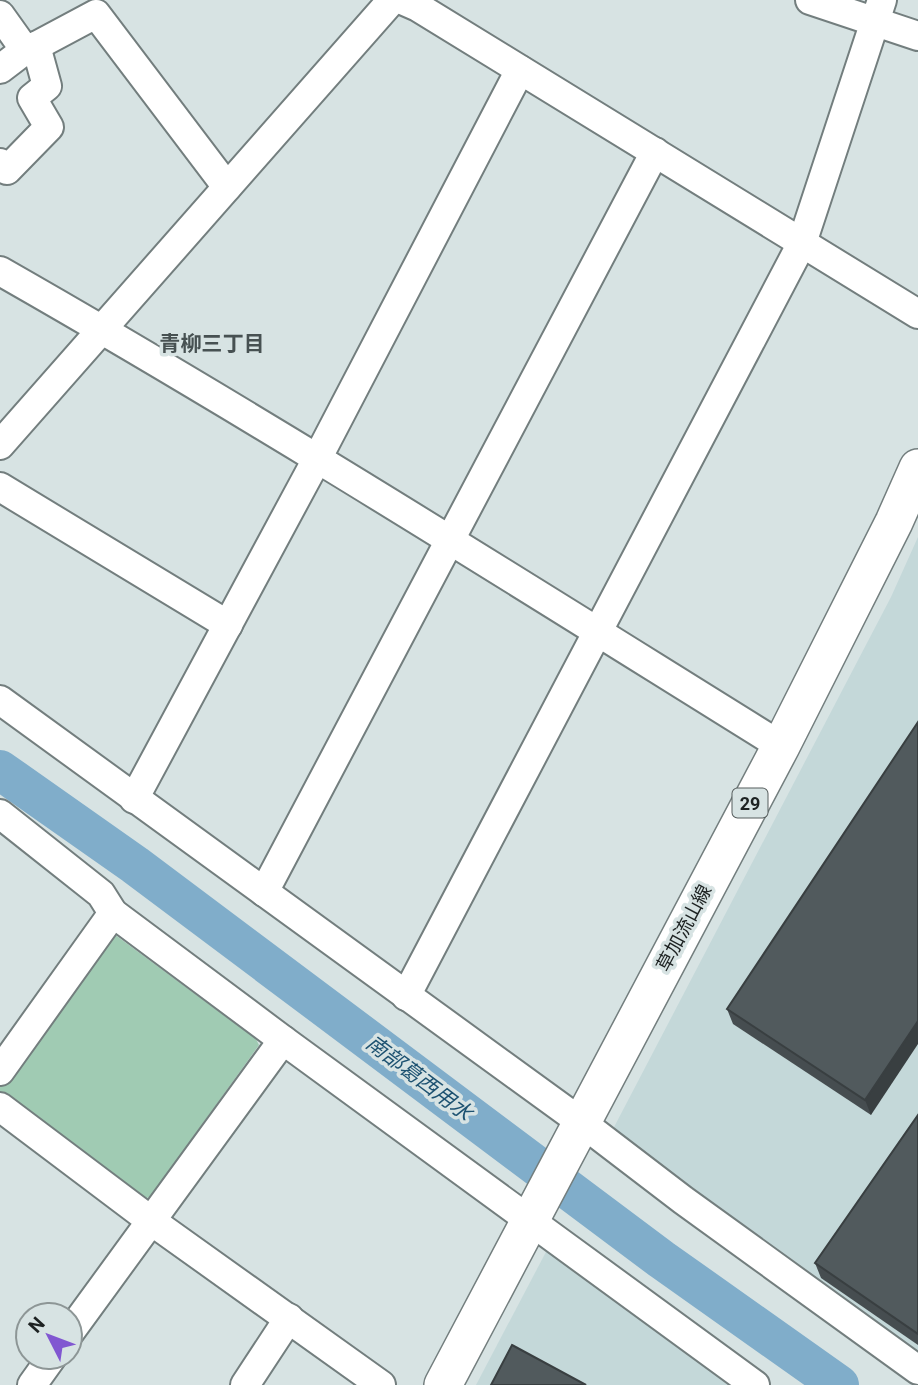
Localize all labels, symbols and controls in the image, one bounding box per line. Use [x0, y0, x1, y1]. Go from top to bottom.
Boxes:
district label: 青柳三丁目 [160, 332, 265, 356]
road number: 29 [732, 788, 768, 818]
street label: 草加流山線 [652, 881, 716, 975]
water label: 南部葛西用水 [361, 1031, 478, 1127]
north arrow [14, 1301, 84, 1371]
text: N [24, 1312, 50, 1338]

